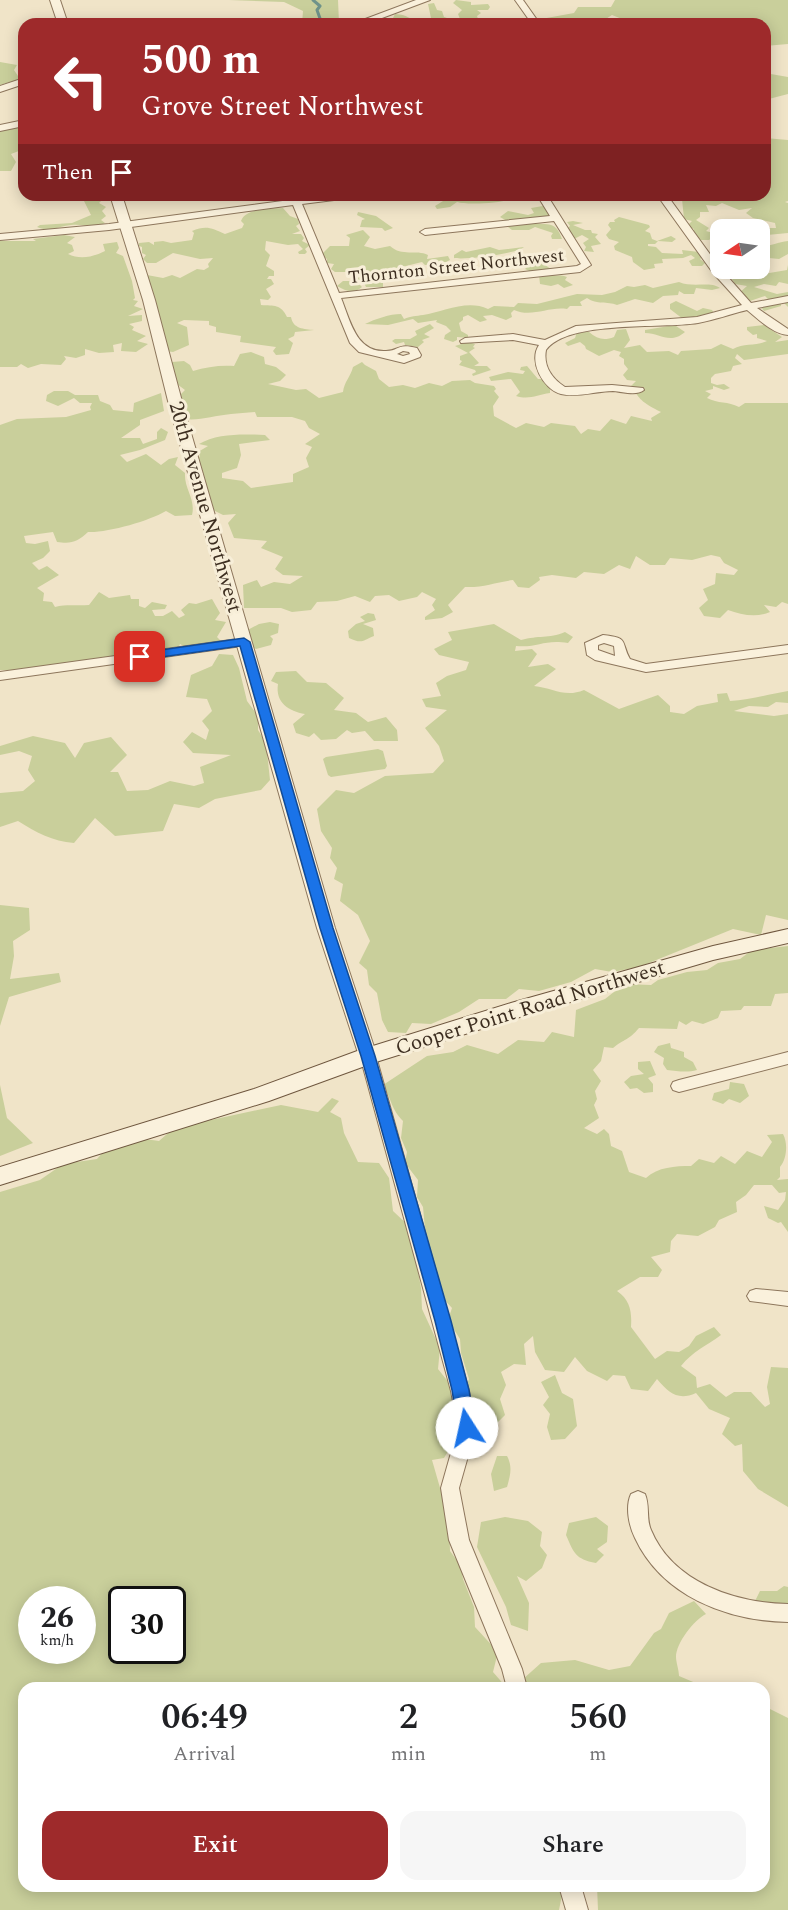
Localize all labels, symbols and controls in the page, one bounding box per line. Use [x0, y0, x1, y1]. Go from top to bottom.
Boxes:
text: 500 m [141, 29, 260, 92]
icon: left [42, 42, 120, 120]
text: Grove Street Northwest [141, 86, 424, 128]
text: Then [42, 156, 93, 189]
icon: arrive [105, 156, 138, 189]
north arrow [710, 219, 770, 279]
map controls [710, 219, 770, 279]
street label: Thornton Street Northwest [347, 242, 565, 291]
street label: 20th Avenue Northwest [160, 398, 251, 617]
pin [114, 631, 165, 682]
icon: arrive [123, 640, 156, 673]
street label: Cooper Point Road Northwest [392, 952, 669, 1064]
position arrow [435, 1396, 499, 1460]
speed limit sign: 30 [108, 1586, 186, 1664]
text: 26 [40, 1595, 74, 1641]
text: km/h [40, 1629, 74, 1652]
text: 06:49 [161, 1690, 248, 1745]
text: 2 [399, 1690, 418, 1745]
text: 560 [569, 1690, 627, 1745]
text: Arrival [173, 1739, 236, 1769]
text: min [391, 1739, 426, 1769]
text: m [589, 1739, 607, 1769]
button: Exit [42, 1811, 388, 1880]
button: Share [400, 1811, 746, 1880]

